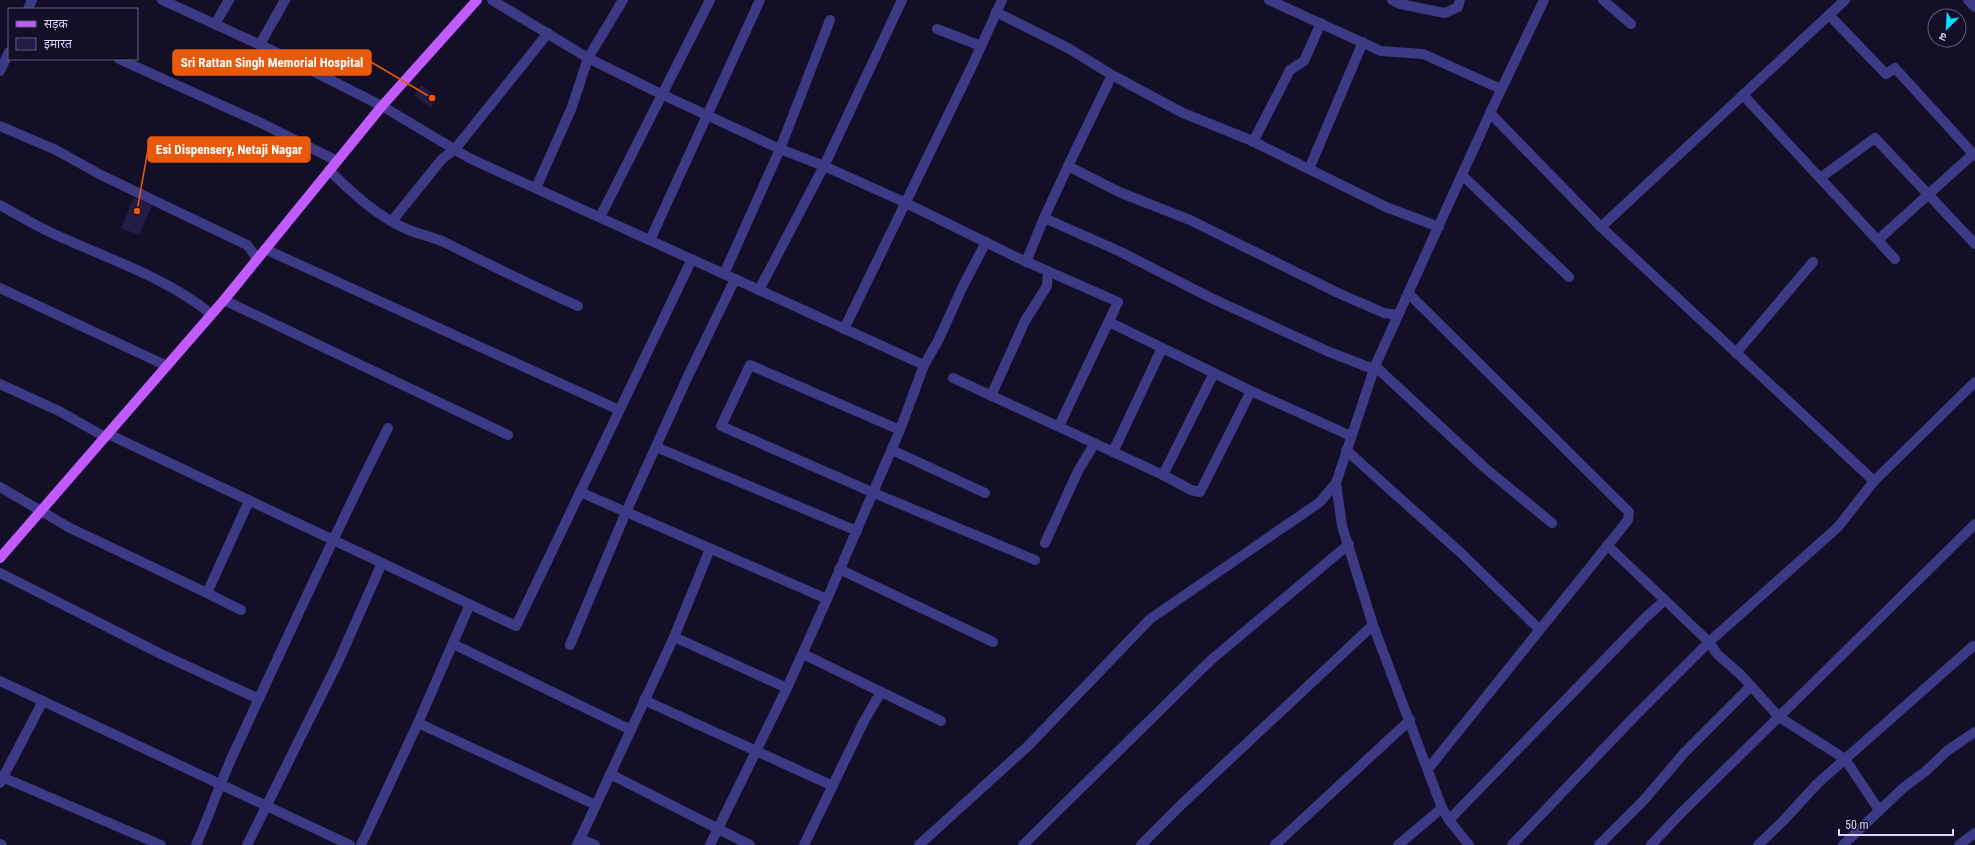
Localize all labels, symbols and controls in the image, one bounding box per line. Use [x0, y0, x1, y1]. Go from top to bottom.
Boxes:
legend [8, 8, 138, 60]
north arrow [1927, 8, 1967, 48]
text: सड़क [44, 17, 69, 31]
text: उ [1937, 29, 1949, 44]
text: इमारत [44, 37, 73, 51]
callout: Sri Rattan Singh Memorial Hospital [173, 50, 371, 75]
text: Sri Rattan Singh Memorial Hospital [181, 55, 363, 70]
callout: Esi Dispensery, Netaji Nagar [148, 137, 310, 162]
text: Esi Dispensery, Netaji Nagar [156, 142, 303, 157]
scale bar [1839, 811, 1953, 837]
text: 50 m [1845, 818, 1869, 832]

